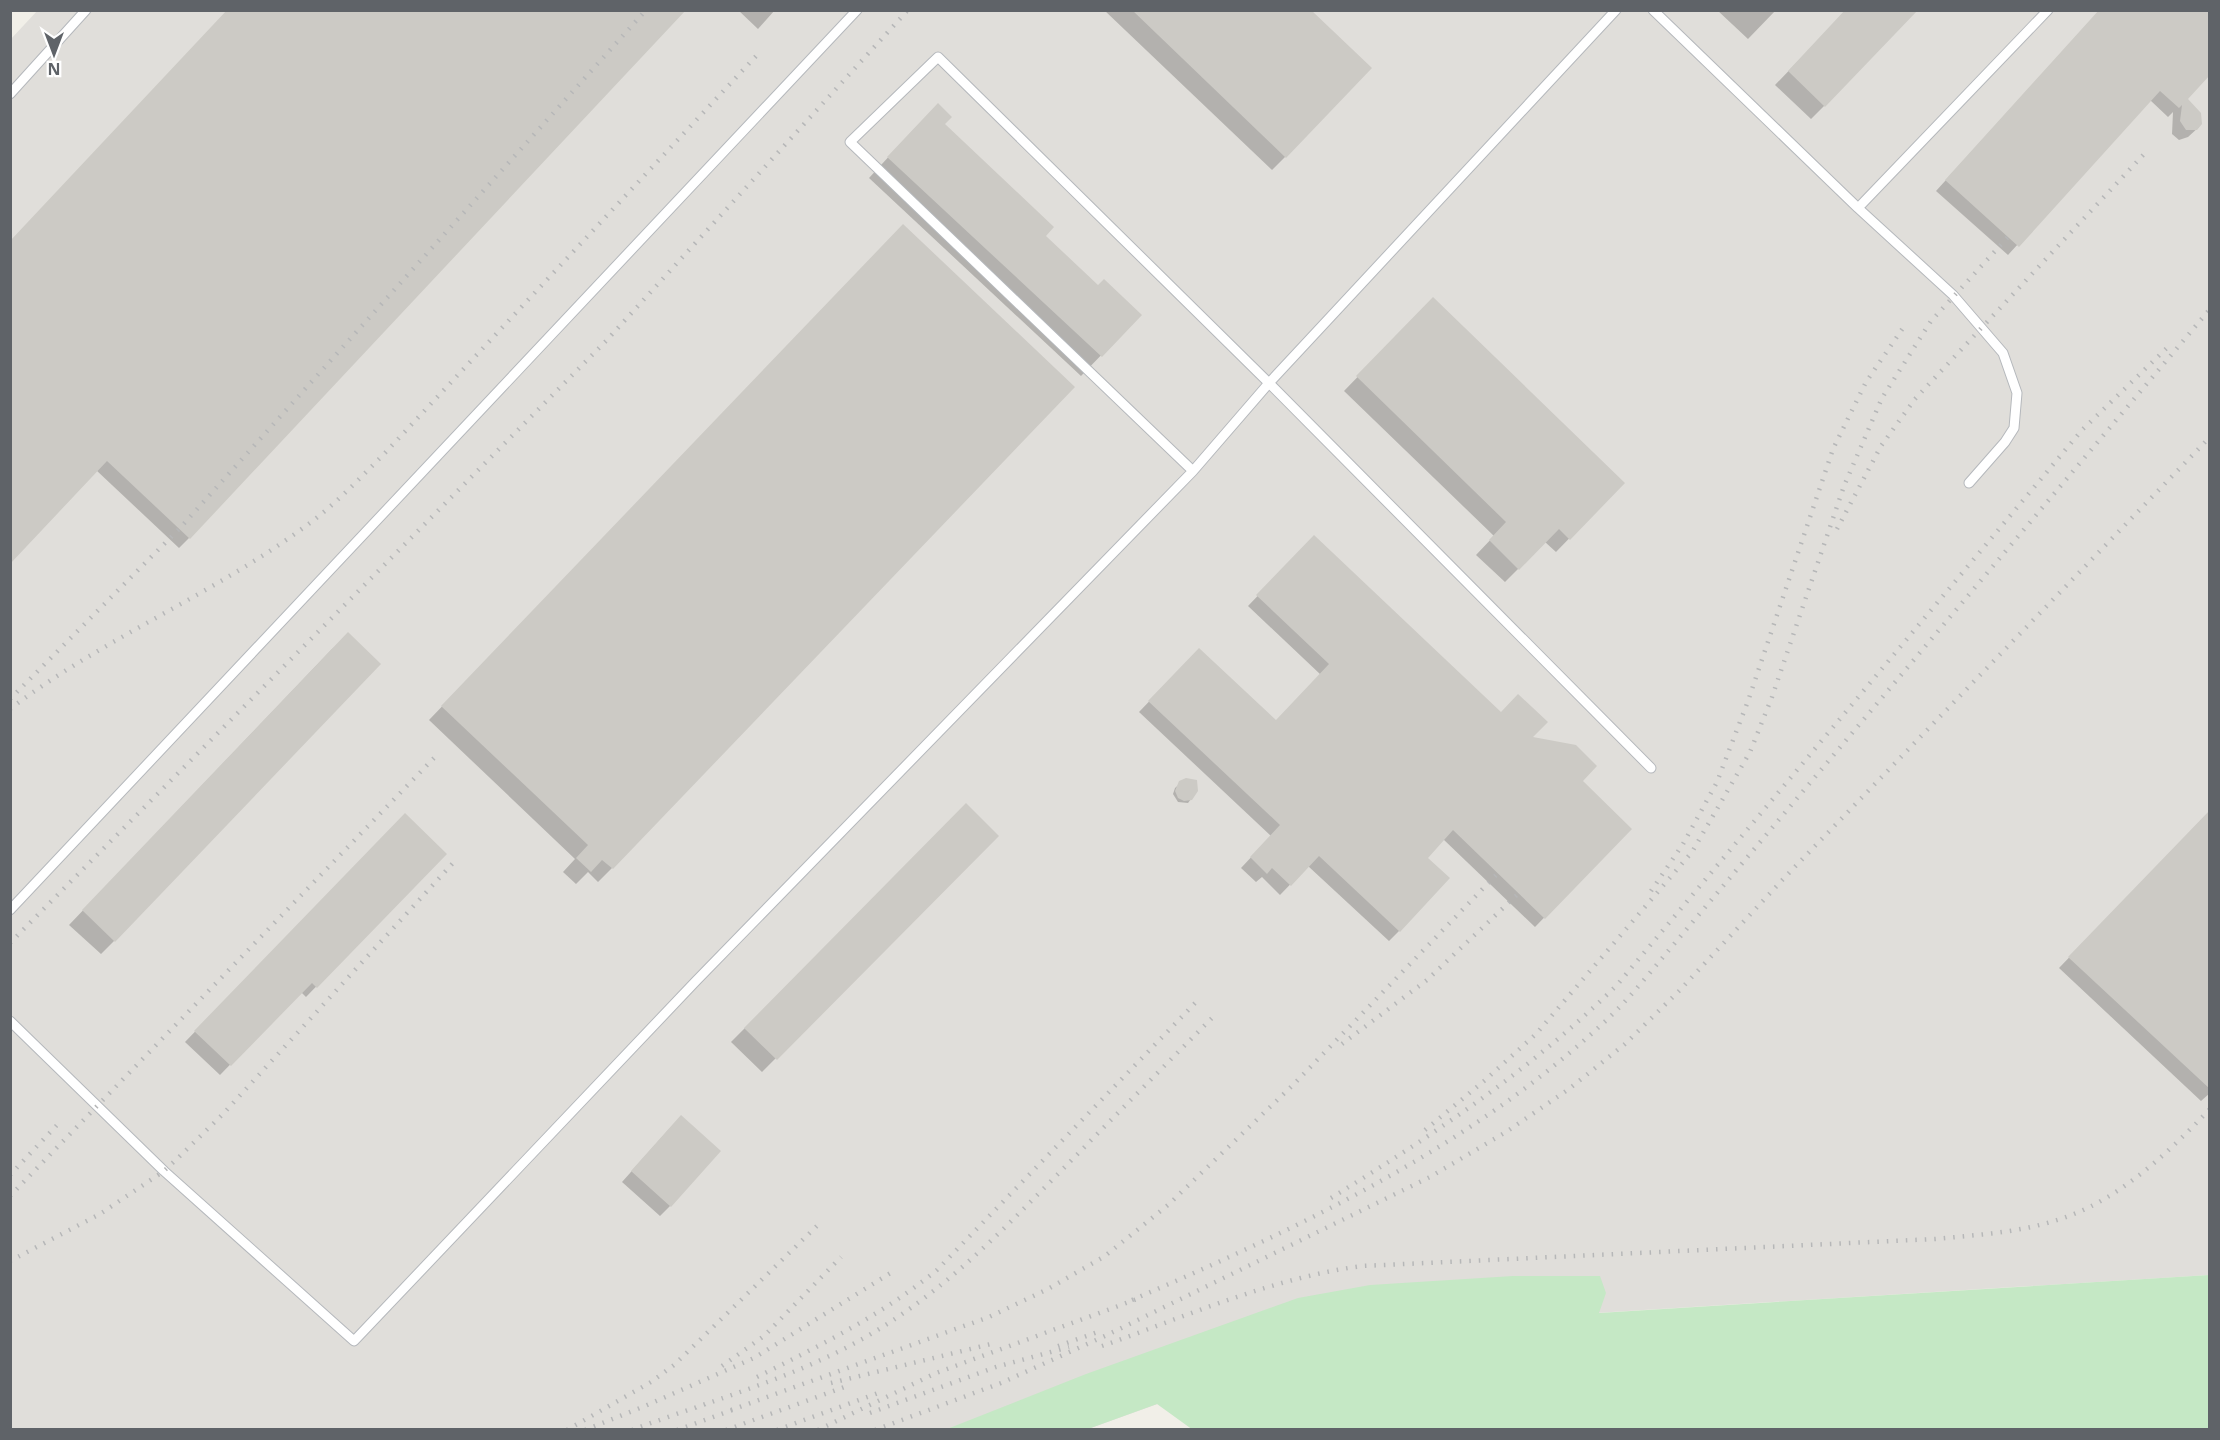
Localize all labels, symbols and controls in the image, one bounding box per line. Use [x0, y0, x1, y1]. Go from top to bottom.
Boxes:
north arrow [24, 24, 84, 84]
text: N [47, 58, 61, 80]

